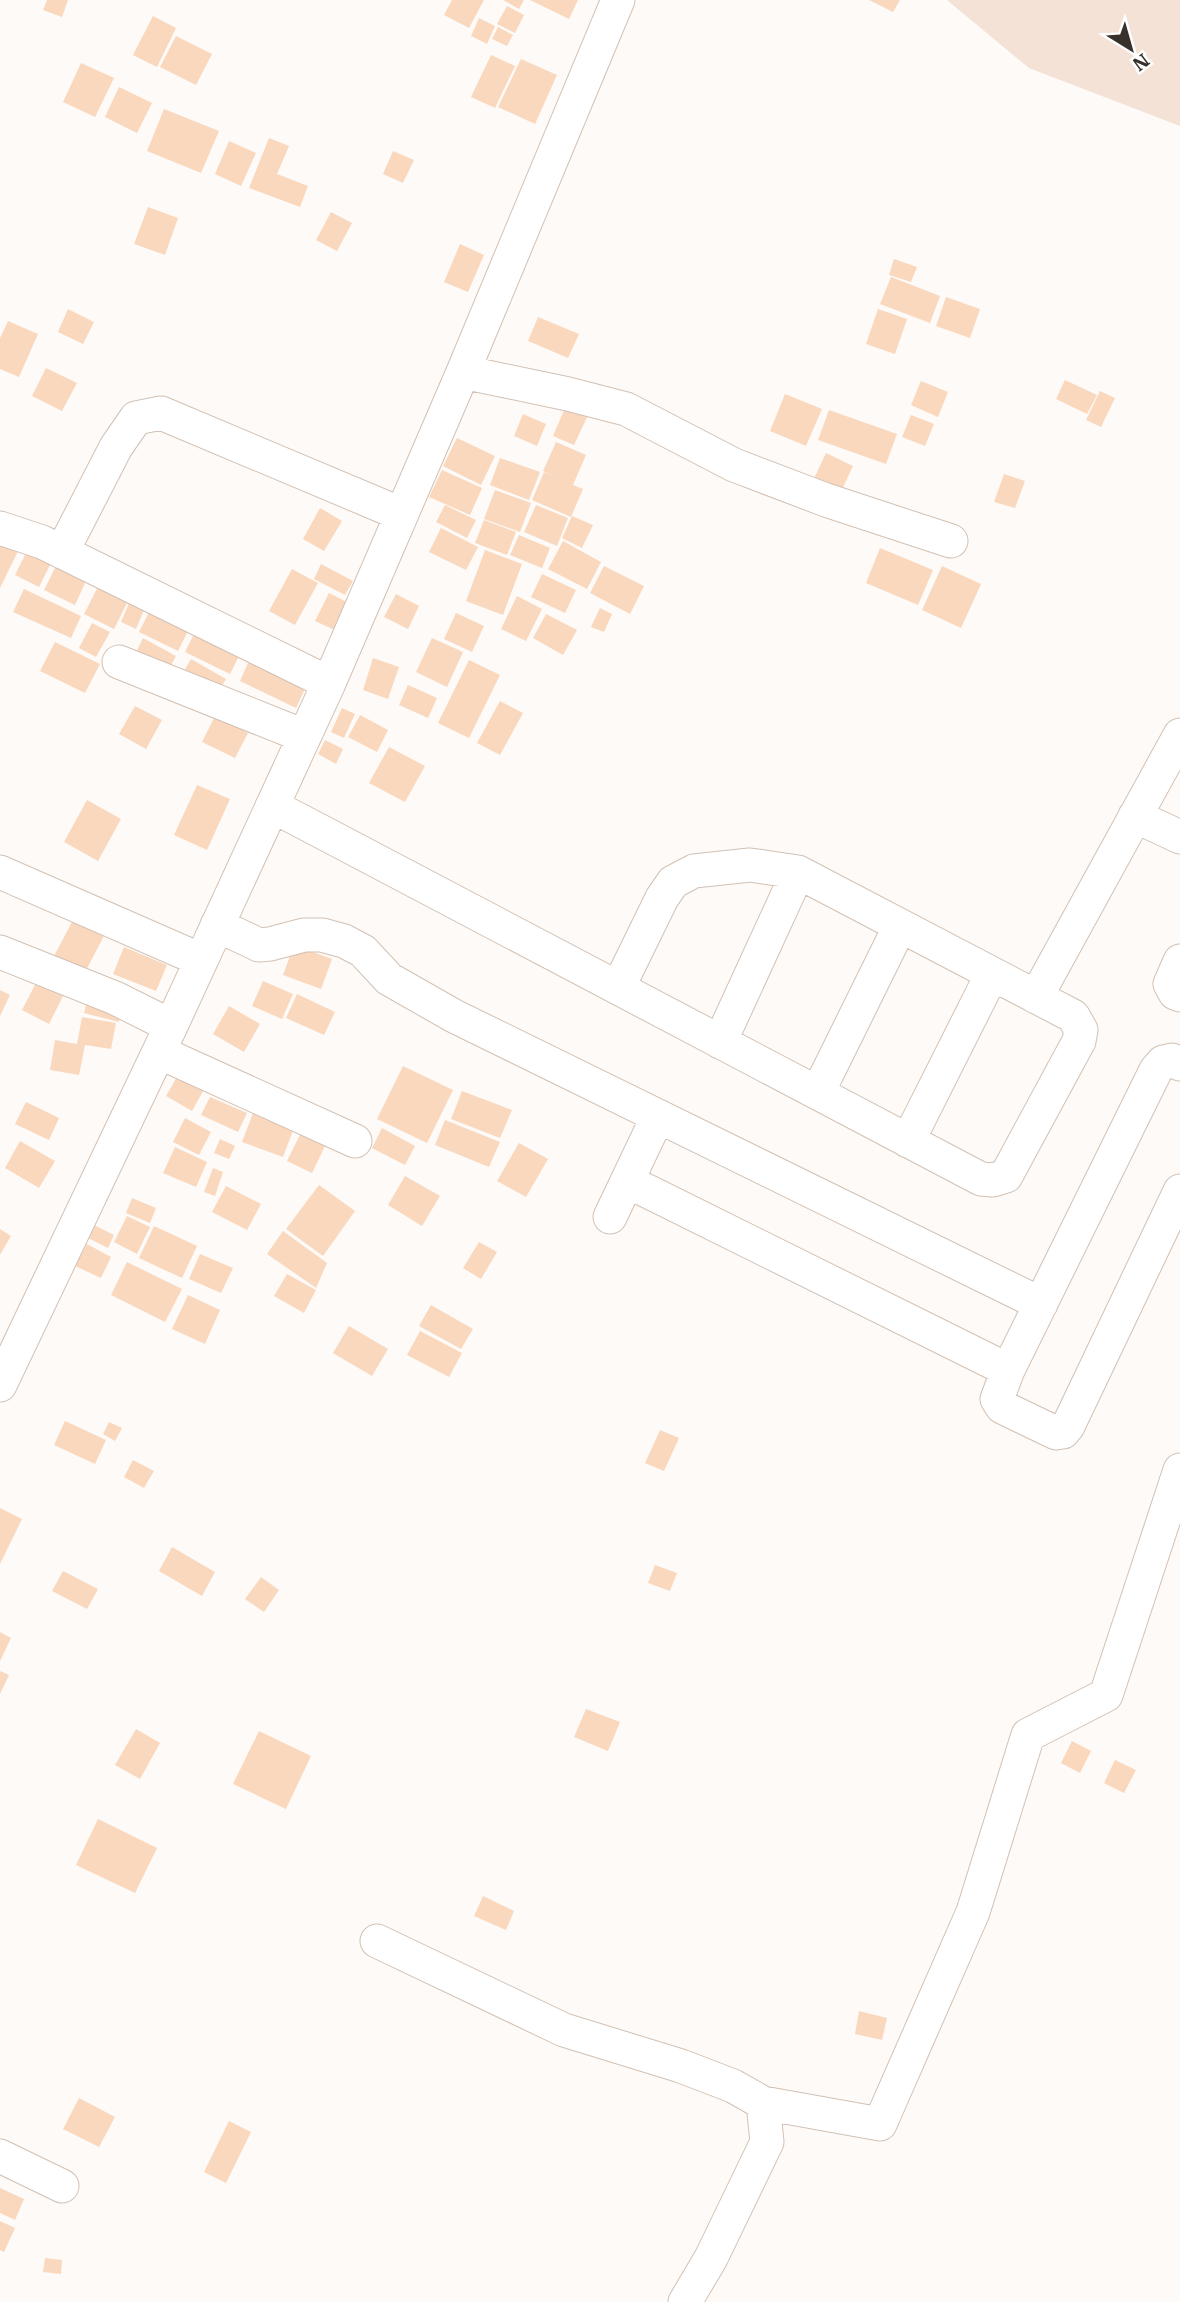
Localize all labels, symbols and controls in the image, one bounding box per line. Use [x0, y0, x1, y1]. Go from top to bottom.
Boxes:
north arrow [1096, 14, 1166, 84]
text: N [1128, 48, 1154, 77]

